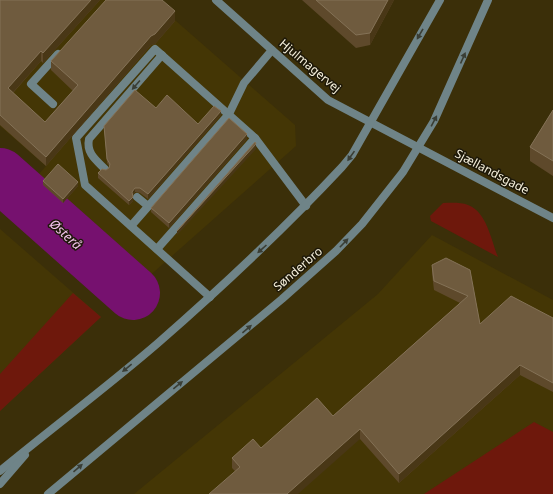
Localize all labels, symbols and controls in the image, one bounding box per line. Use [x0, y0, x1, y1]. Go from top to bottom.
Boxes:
one-way arrow [417, 28, 424, 40]
street label: Hjulmagervej [276, 35, 345, 96]
one-way arrow [460, 53, 466, 64]
one-way arrow [132, 79, 141, 90]
one-way arrow [431, 115, 437, 126]
street label: Sjællandsgade [452, 145, 533, 198]
one-way arrow [347, 150, 355, 161]
water label: Østerå [46, 215, 87, 254]
one-way arrow [339, 238, 349, 248]
street label: Sønderbro [270, 243, 326, 295]
one-way arrow [256, 245, 267, 254]
one-way arrow [241, 324, 252, 333]
one-way arrow [121, 364, 132, 373]
one-way arrow [172, 381, 183, 390]
one-way arrow [72, 464, 83, 473]

